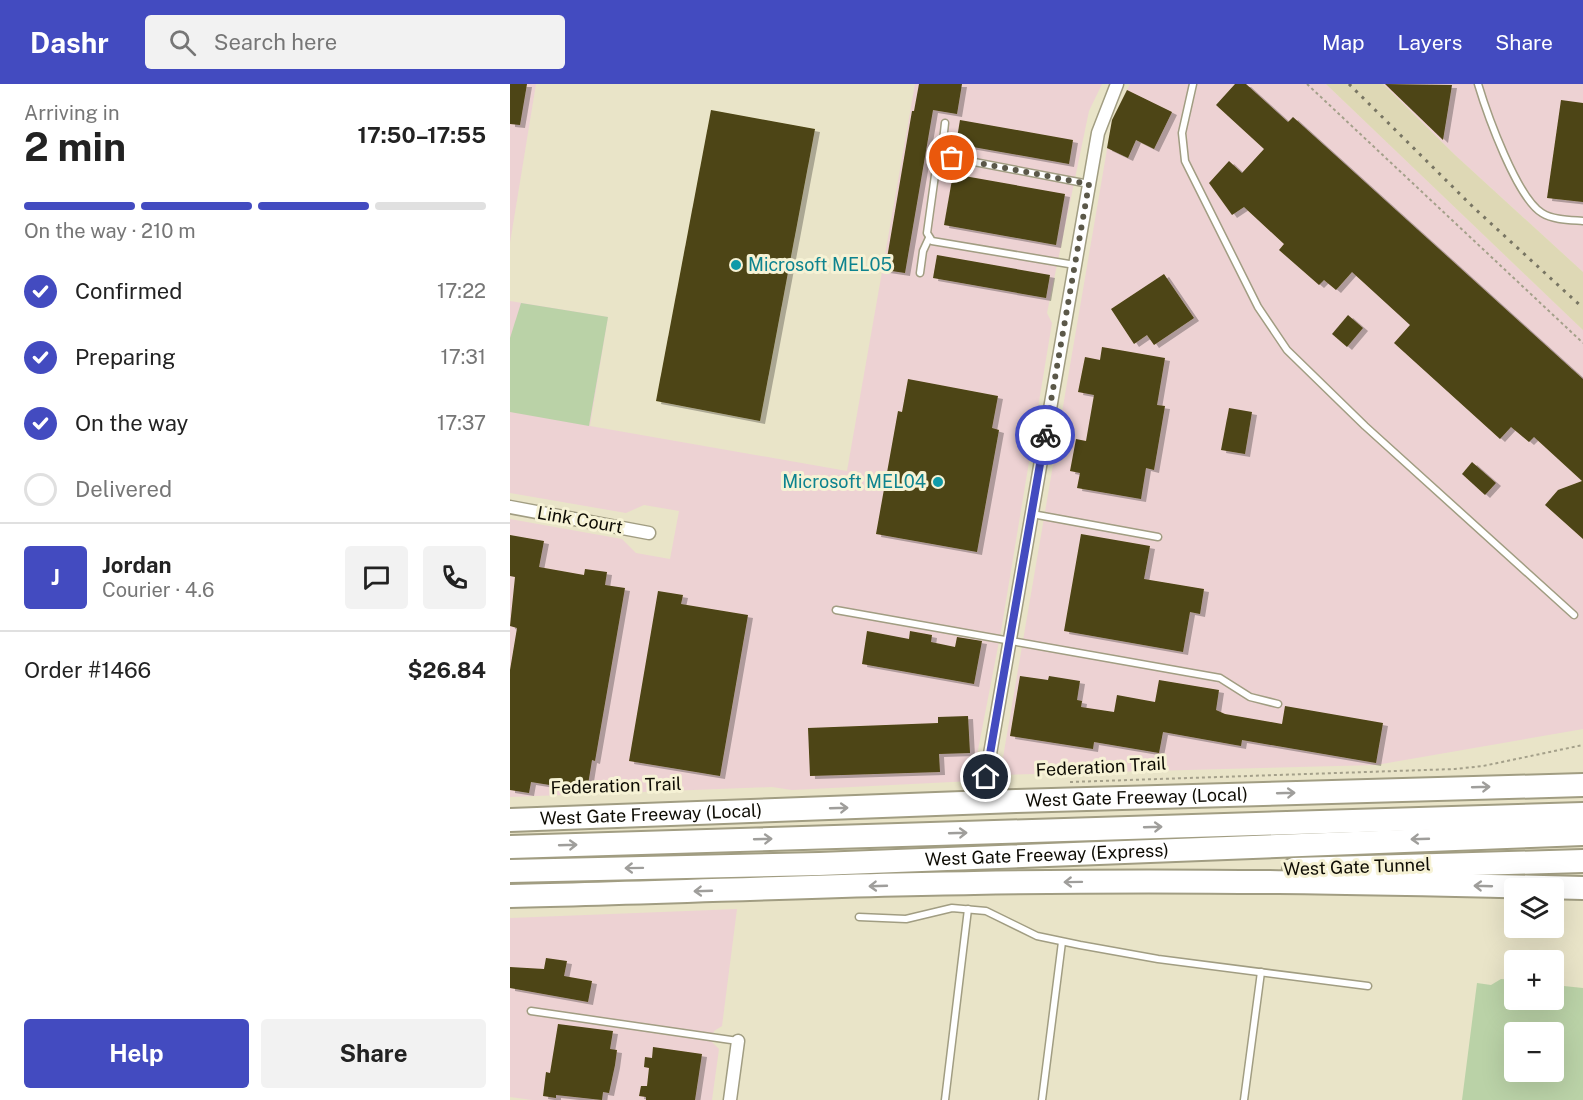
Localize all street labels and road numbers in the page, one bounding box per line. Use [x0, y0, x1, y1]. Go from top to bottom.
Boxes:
street label: Link Court [536, 502, 625, 537]
street label: Federation Trail [1035, 753, 1167, 780]
street label: Federation Trail [550, 773, 682, 798]
street label: West Gate Freeway (Local) [1025, 783, 1248, 811]
street label: West Gate Freeway (Local) [539, 800, 762, 829]
street label: West Gate Freeway (Express) [924, 839, 1169, 870]
street label: West Gate Tunnel [1283, 853, 1431, 880]

